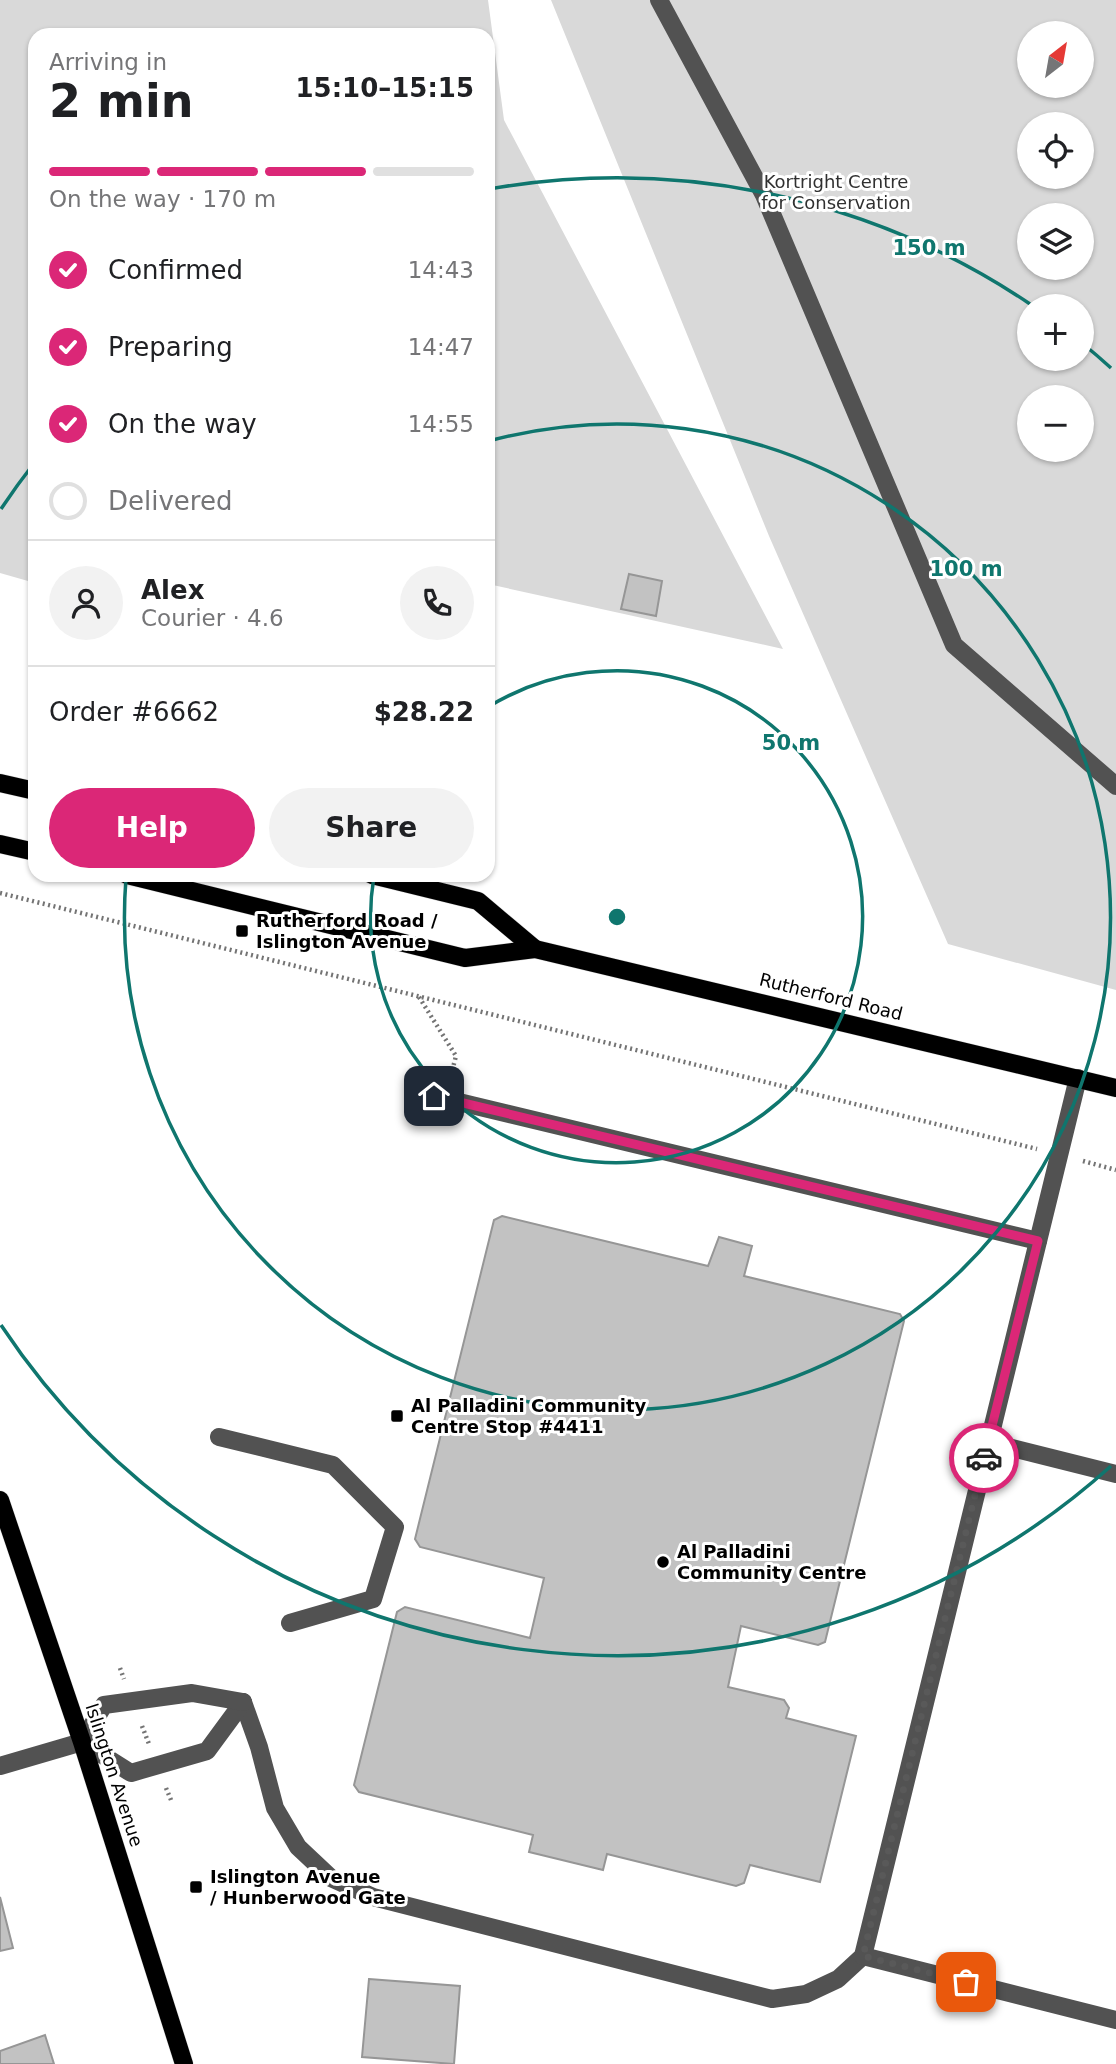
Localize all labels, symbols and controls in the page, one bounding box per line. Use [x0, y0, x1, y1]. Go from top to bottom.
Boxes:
north arrow [1017, 21, 1094, 98]
map controls [1017, 21, 1094, 462]
text: Arriving in [49, 49, 167, 75]
text: 15:10–15:15 [295, 73, 474, 103]
text: 2 min [49, 74, 193, 128]
button: locate [1017, 112, 1094, 189]
park label: Kortright Centre for Conservation [761, 171, 911, 213]
text: On the way · 170 m [49, 186, 276, 212]
button: layers [1017, 203, 1094, 280]
text: 150 m [892, 236, 966, 260]
icon: check [49, 251, 87, 289]
text: Confirmed [108, 255, 243, 285]
text: 14:43 [408, 257, 474, 283]
button: + [1017, 294, 1094, 371]
icon: check [49, 328, 87, 366]
text: Preparing [108, 332, 233, 362]
text: 14:47 [408, 334, 474, 360]
button: − [1017, 385, 1094, 462]
icon: check [49, 405, 87, 443]
text: On the way [108, 409, 257, 439]
text: 14:55 [408, 411, 474, 437]
text: Delivered [108, 486, 232, 516]
text: 100 m [929, 557, 1003, 581]
button: person [49, 566, 123, 640]
button: phone [400, 566, 474, 640]
text: Alex [141, 575, 204, 605]
text: Courier · 4.6 [141, 605, 284, 631]
text: Order #6662 [49, 697, 219, 727]
text: $28.22 [374, 697, 474, 727]
text: 50 m [762, 731, 820, 755]
button: Help [49, 788, 255, 868]
button: Share [269, 788, 474, 868]
centre of rings [605, 905, 629, 929]
place label: Rutherford Road / Islington Avenue [256, 910, 438, 952]
marker: Rutherford Road / Islington Avenue [234, 923, 250, 939]
street label: Rutherford Road [757, 969, 905, 1024]
pin [404, 1066, 464, 1126]
icon: home [415, 1077, 453, 1115]
place label: Al Palladini Community Centre Stop #4411 [411, 1395, 647, 1437]
marker: Al Palladini Community Centre Stop #4411 [389, 1408, 405, 1424]
courier [949, 1423, 1019, 1493]
icon: car [965, 1439, 1003, 1477]
place label: Al Palladini Community Centre [677, 1541, 866, 1583]
marker: Al Palladini Community Centre [655, 1554, 671, 1570]
street label: Islington Avenue [81, 1700, 148, 1849]
place label: Islington Avenue / Hunberwood Gate [210, 1866, 406, 1908]
marker: Islington Avenue / Hunberwood Gate [188, 1879, 204, 1895]
pin [936, 1952, 996, 2012]
icon: bag [947, 1963, 985, 2001]

